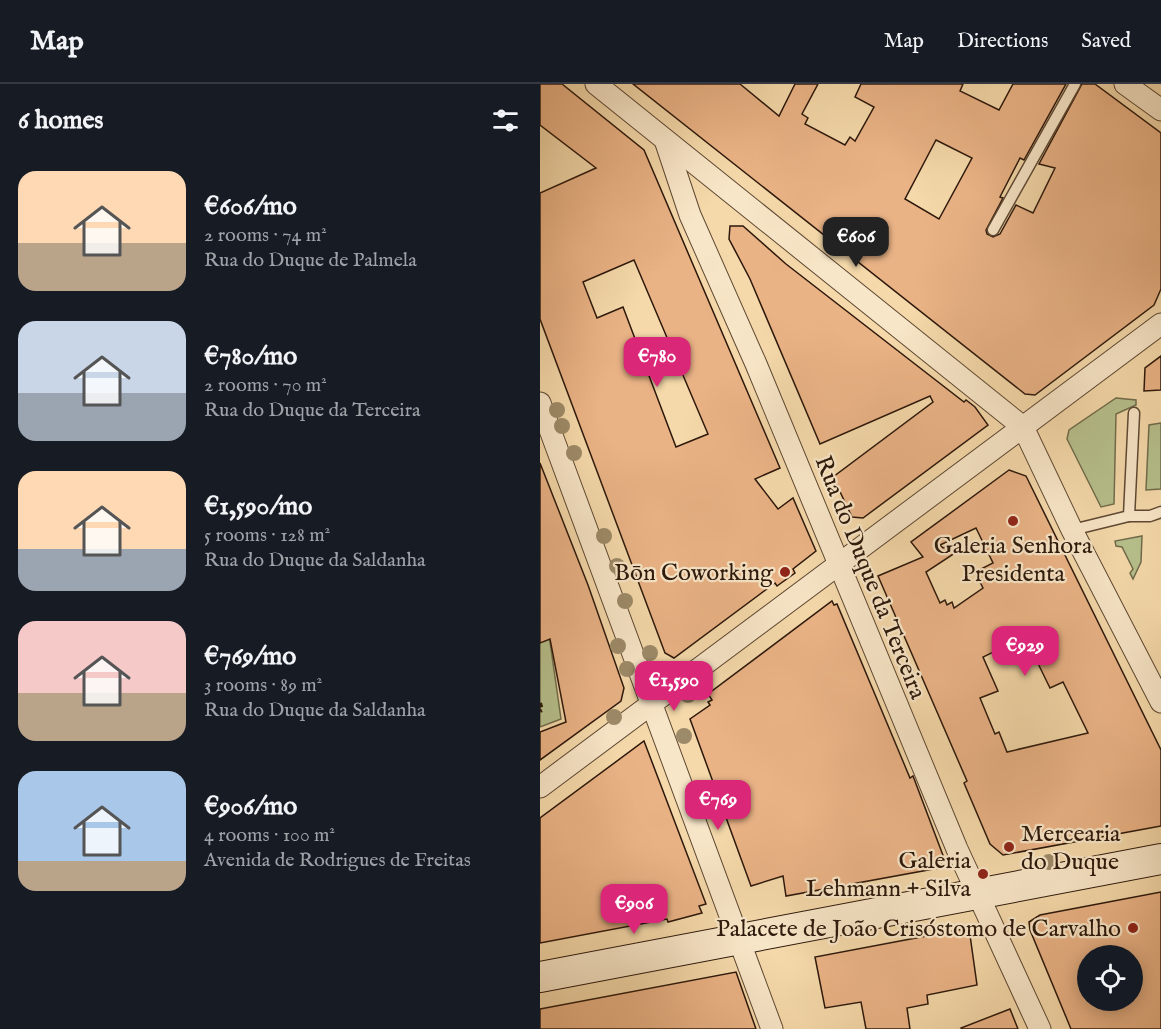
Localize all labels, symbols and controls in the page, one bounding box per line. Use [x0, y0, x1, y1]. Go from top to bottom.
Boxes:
text: Map [30, 24, 84, 59]
text: Map [884, 28, 924, 55]
text: Directions [957, 28, 1048, 55]
text: Saved [1081, 28, 1131, 55]
text: 6 homes [18, 104, 103, 137]
icon: filters [489, 104, 522, 137]
text: €606/mo [204, 190, 297, 223]
icon: home [66, 195, 138, 267]
pin: €606 [820, 217, 892, 268]
text: 2 rooms · 74 m² [204, 223, 327, 248]
text: €606 [837, 224, 875, 249]
text: Rua do Duque de Palmela [204, 248, 417, 273]
pin: €780 [621, 337, 693, 388]
text: €780/mo [204, 340, 297, 373]
text: €780 [638, 344, 676, 369]
icon: home [66, 345, 138, 417]
text: 2 rooms · 70 m² [204, 373, 327, 398]
text: Rua do Duque da Terceira [204, 398, 421, 423]
street label: Rua do Duque da Terceira [807, 451, 933, 704]
text: €1,590/mo [204, 490, 312, 523]
icon: home [66, 495, 138, 567]
marker: Galeria Senhora Presidenta [1006, 514, 1020, 528]
text: 5 rooms · 128 m² [204, 523, 330, 548]
place label: Galeria Senhora Presidenta [934, 531, 1093, 590]
text: Rua do Duque da Saldanha [204, 548, 426, 573]
place label: Bōn Coworking [614, 558, 774, 589]
marker: Bōn Coworking [778, 565, 792, 579]
pin: €929 [989, 626, 1061, 677]
text: €929 [1006, 633, 1044, 658]
text: €769/mo [204, 640, 296, 673]
icon: home [66, 645, 138, 717]
pin: €1,590 [625, 661, 723, 712]
text: €1,590 [649, 668, 699, 693]
text: 3 rooms · 89 m² [204, 673, 322, 698]
text: Rua do Duque da Saldanha [204, 698, 426, 723]
pin: €769 [682, 780, 754, 831]
text: €769 [699, 787, 737, 812]
text: €906/mo [204, 790, 297, 823]
icon: home [66, 795, 138, 867]
place label: Mercearia do Duque [1021, 819, 1121, 878]
text: 4 rooms · 100 m² [204, 823, 335, 848]
marker: Mercearia do Duque [1002, 840, 1016, 854]
place label: Galeria Lehmann + Silva [806, 846, 972, 905]
text: Avenida de Rodrigues de Freitas [204, 848, 471, 873]
marker: Galeria Lehmann + Silva [976, 867, 990, 881]
pin: €906 [598, 884, 670, 935]
text: €906 [615, 891, 653, 916]
place label: Palacete de João Crisóstomo de Carvalho [716, 914, 1121, 945]
marker: Palacete de João Crisóstomo de Carvalho [1126, 921, 1140, 935]
map controls [1077, 945, 1143, 1011]
button: locate [1077, 945, 1143, 1011]

